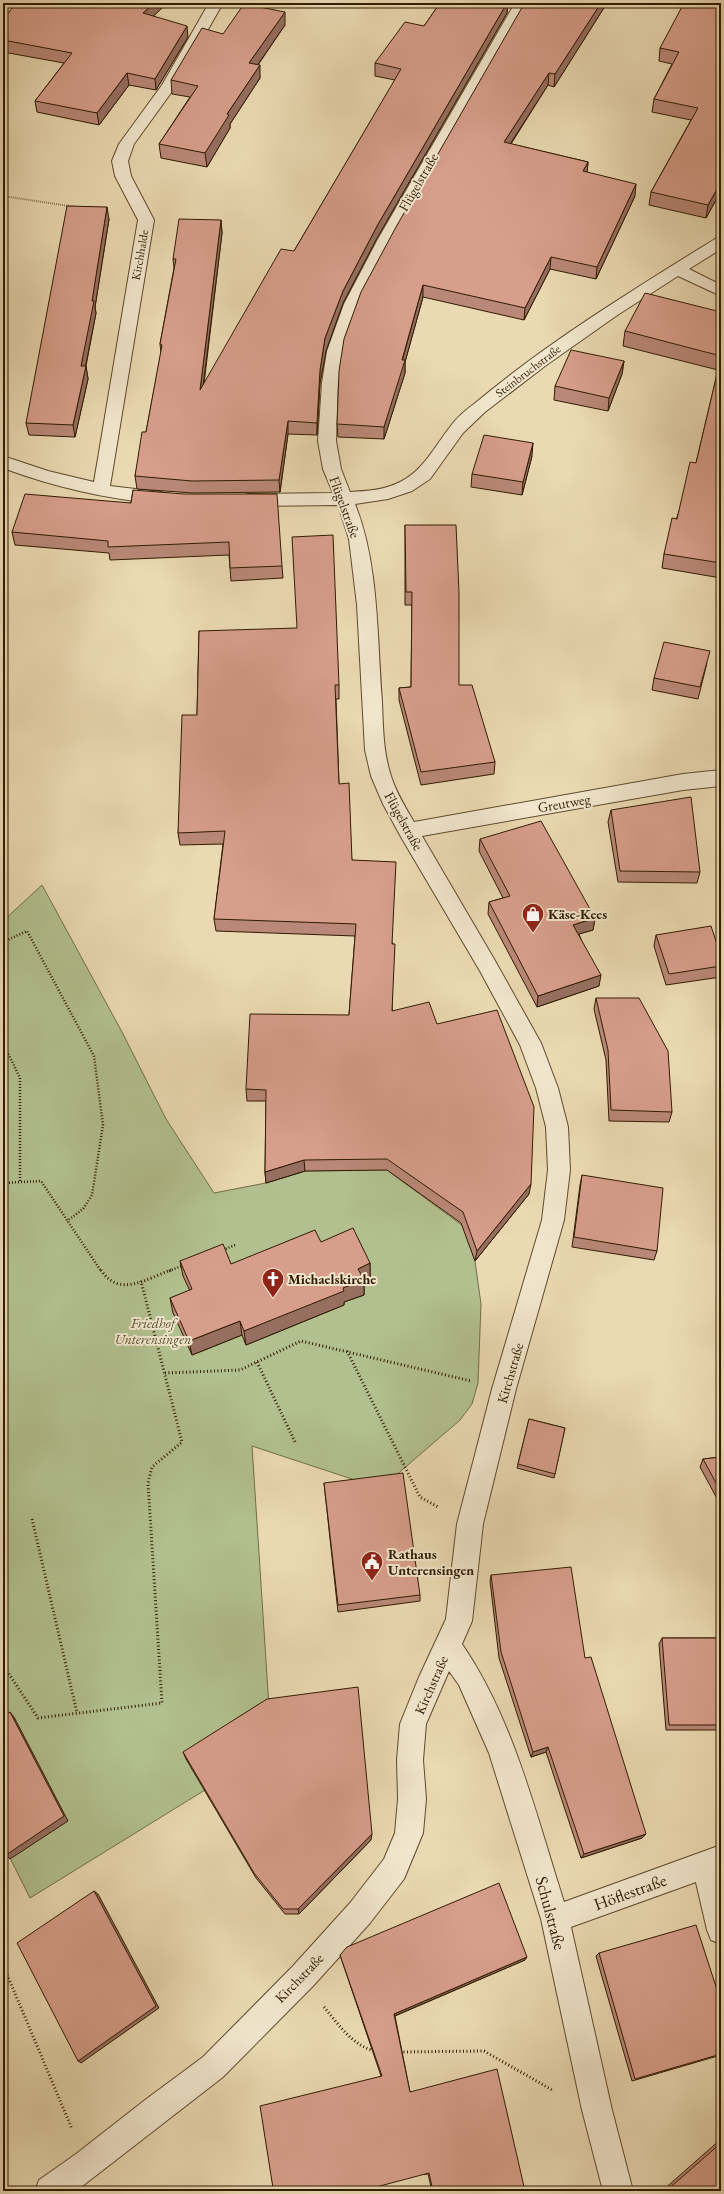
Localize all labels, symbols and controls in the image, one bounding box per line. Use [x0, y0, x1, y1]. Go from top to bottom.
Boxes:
street label: Flügelstraße [394, 149, 442, 214]
street label: Kirchhalde [128, 228, 152, 281]
street label: Steinbruchstraße [492, 341, 564, 401]
street label: Flügelstraße [326, 474, 365, 541]
street label: Flügelstraße [380, 788, 428, 854]
street label: Greutweg [536, 789, 593, 816]
shop icon: Käse-Kees [520, 901, 546, 934]
place label: Käse-Kees [548, 905, 607, 923]
church icon: Michaelskirche [260, 1266, 286, 1299]
place label: Michaelskirche [288, 1270, 376, 1288]
park label: Friedhof Unterensingen [115, 1314, 191, 1348]
street label: Kirchstraße [493, 1340, 527, 1405]
place label: Rathaus Unterensingen [388, 1545, 474, 1579]
public building icon: Rathaus Unterensingen [359, 1549, 385, 1582]
street label: Kirchstraße [410, 1652, 452, 1717]
street label: Höflestraße [591, 1869, 670, 1915]
street label: Schulstraße [531, 1874, 571, 1952]
street label: Kirchstraße [271, 1949, 327, 2007]

